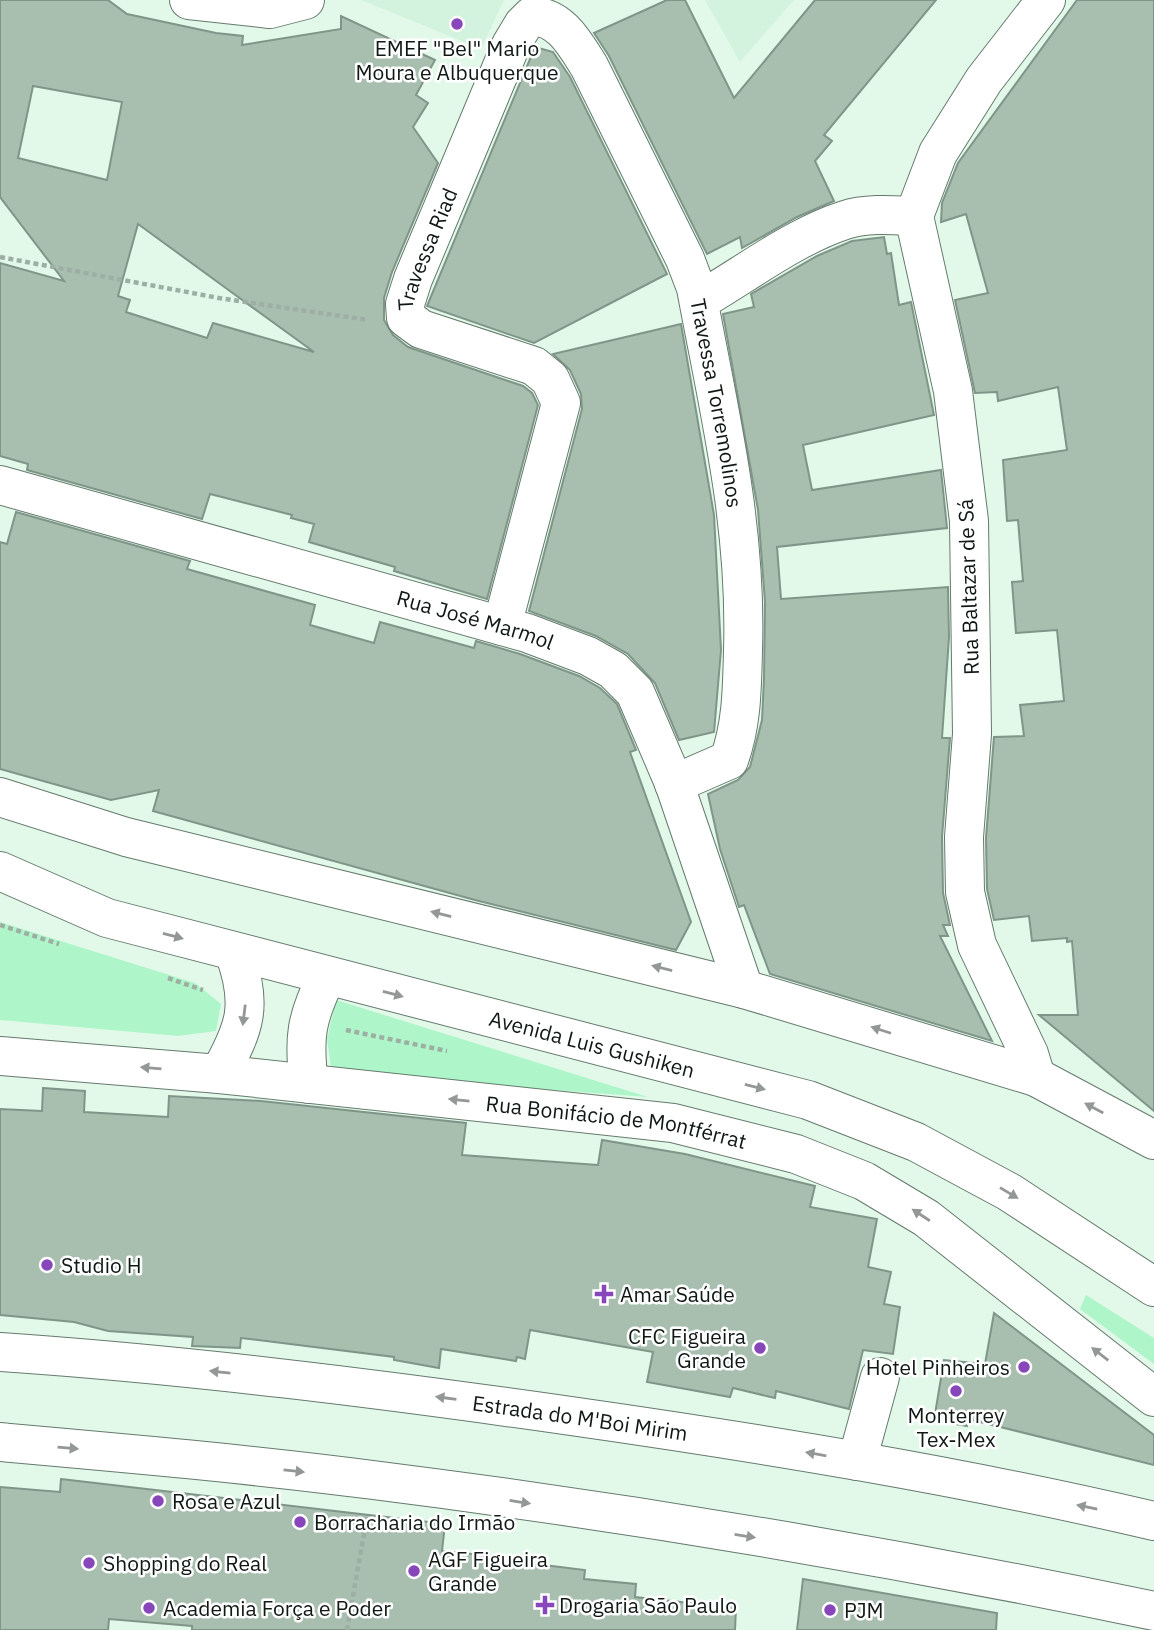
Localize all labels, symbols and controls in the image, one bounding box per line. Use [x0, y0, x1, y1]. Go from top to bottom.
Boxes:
marker: EMEF "Bel" Mario Moura e Albuquerque [449, 16, 465, 32]
place label: EMEF "Bel" Mario Moura e Albuquerque [355, 34, 559, 86]
street label: Travessa Riad [391, 184, 464, 311]
street label: Travessa Torremolinos [684, 296, 749, 509]
street label: Rua Baltazar de Sá [951, 498, 985, 676]
street label: Rua José Marmol [394, 583, 558, 656]
one-way arrow [430, 908, 452, 919]
one-way arrow [162, 931, 184, 942]
one-way arrow [651, 963, 673, 974]
one-way arrow [383, 989, 404, 999]
one-way arrow [238, 1004, 249, 1026]
street label: Avenida Luis Gushiken [486, 1004, 698, 1084]
one-way arrow [870, 1024, 891, 1035]
one-way arrow [140, 1062, 162, 1073]
one-way arrow [744, 1081, 766, 1092]
street label: Rua Bonifácio de Montférrat [484, 1089, 750, 1155]
one-way arrow [448, 1094, 470, 1105]
one-way arrow [1084, 1102, 1104, 1114]
one-way arrow [999, 1187, 1018, 1199]
one-way arrow [911, 1209, 930, 1222]
place label: Studio H [61, 1251, 142, 1279]
marker: Studio H [39, 1257, 55, 1273]
place label: Amar Saúde [620, 1280, 735, 1308]
marker: Amar Saúde [594, 1284, 614, 1304]
place label: CFC Figueira Grande [628, 1322, 746, 1374]
marker: CFC Figueira Grande [752, 1340, 768, 1356]
one-way arrow [1092, 1347, 1110, 1362]
place label: Hotel Pinheiros [866, 1353, 1010, 1381]
marker: Hotel Pinheiros [1016, 1359, 1032, 1375]
one-way arrow [209, 1366, 231, 1377]
marker: Monterrey Tex-Mex [948, 1383, 964, 1399]
street label: Estrada do M'Boi Mirim [471, 1388, 690, 1447]
one-way arrow [435, 1393, 457, 1404]
place label: Monterrey Tex-Mex [908, 1401, 1005, 1453]
one-way arrow [57, 1443, 79, 1454]
one-way arrow [805, 1448, 827, 1459]
one-way arrow [283, 1466, 305, 1477]
place label: Rosa e Azul [172, 1487, 281, 1515]
marker: Rosa e Azul [150, 1493, 166, 1509]
one-way arrow [509, 1497, 531, 1508]
one-way arrow [1076, 1501, 1098, 1512]
place label: Borracharia do Irmão [314, 1508, 515, 1536]
marker: Borracharia do Irmão [292, 1514, 308, 1530]
one-way arrow [734, 1531, 756, 1542]
place label: AGF Figueira Grande [428, 1545, 548, 1597]
place label: Shopping do Real [103, 1549, 267, 1577]
marker: Shopping do Real [81, 1555, 97, 1571]
marker: AGF Figueira Grande [406, 1563, 422, 1579]
place label: Drogaria São Paulo [559, 1591, 737, 1619]
place label: Academia Força e Poder [163, 1594, 391, 1622]
place label: PJM [844, 1596, 884, 1624]
marker: Drogaria São Paulo [537, 1597, 553, 1613]
marker: Academia Força e Poder [141, 1600, 157, 1616]
marker: PJM [822, 1602, 838, 1618]

